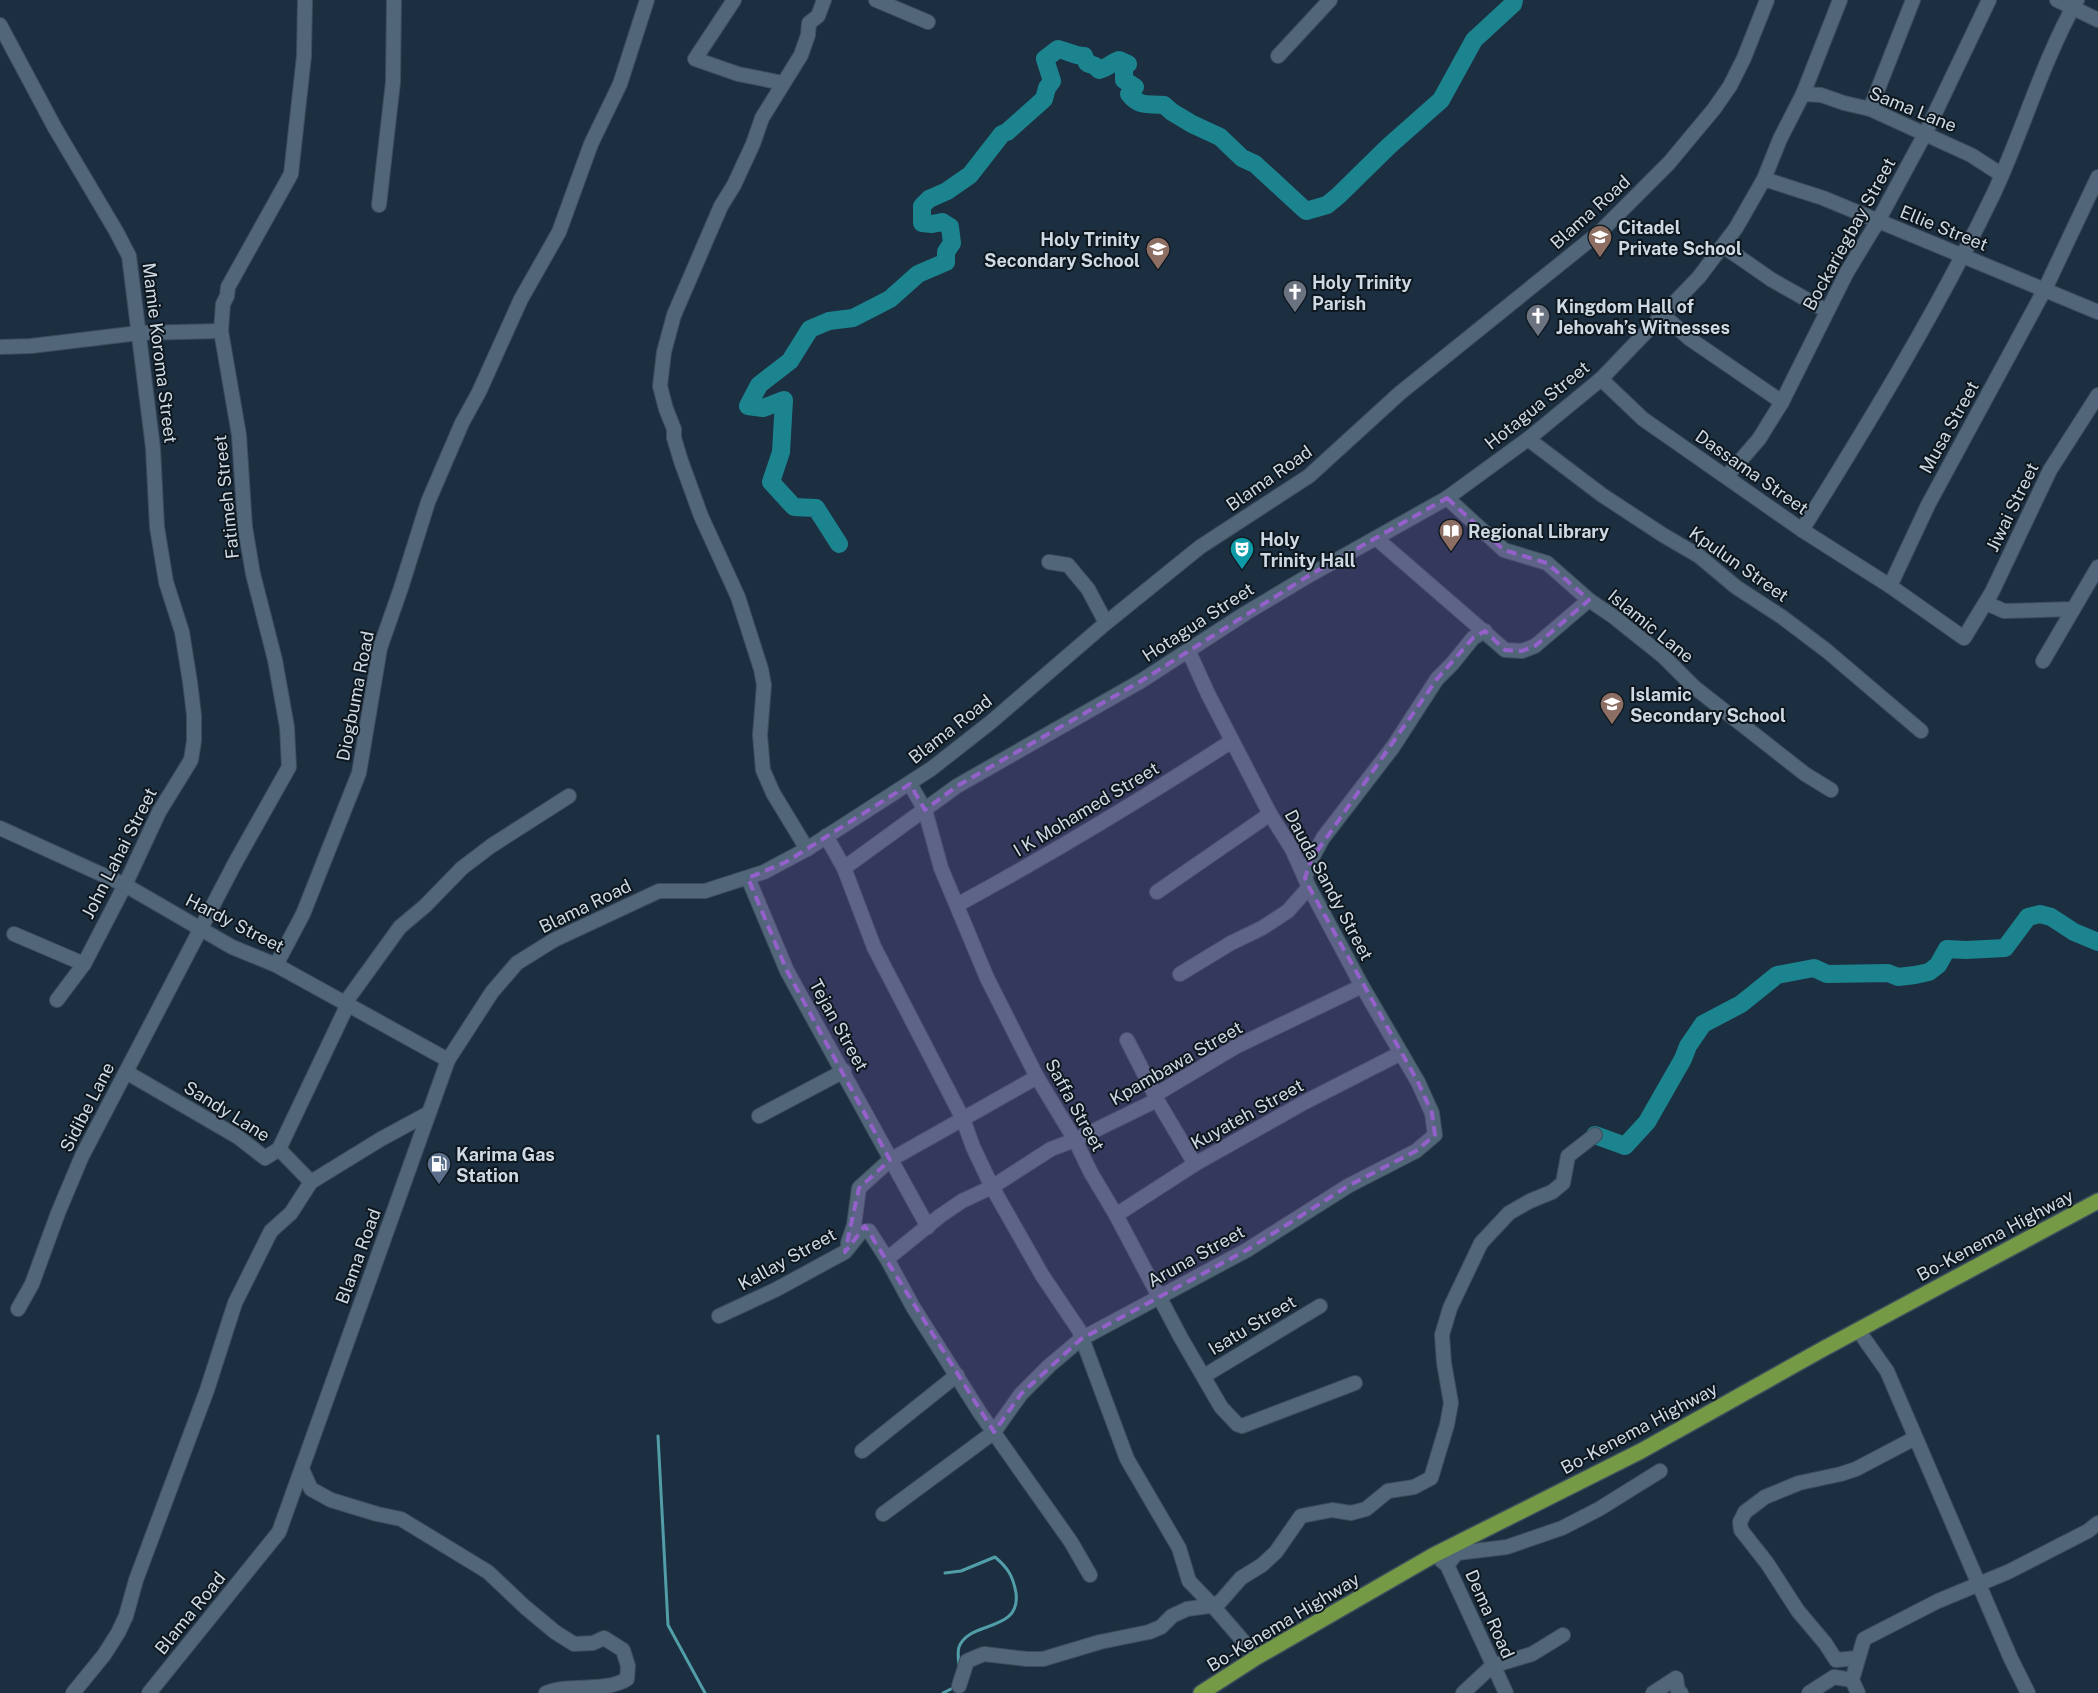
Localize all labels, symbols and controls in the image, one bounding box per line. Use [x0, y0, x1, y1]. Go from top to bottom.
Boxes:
street label: Sama Lane [1866, 82, 1960, 136]
street label: Bockariegbay Street [1798, 154, 1900, 314]
street label: Blama Road [1546, 171, 1634, 253]
street label: Ellie Street [1897, 201, 1991, 255]
place label: Citadel Private School [1618, 217, 1742, 259]
school or university icon: Citadel Private School [1587, 224, 1613, 258]
place label: Holy Trinity Secondary School [984, 229, 1140, 271]
school or university icon: Holy Trinity Secondary School [1145, 236, 1171, 270]
street label: Mamie Koroma Street [139, 262, 181, 444]
place label: Holy Trinity Parish [1312, 272, 1412, 314]
church icon: Holy Trinity Parish [1282, 279, 1308, 313]
place label: Kingdom Hall of Jehovah’s Witnesses [1556, 296, 1730, 338]
church icon: Kingdom Hall of Jehovah’s Witnesses [1525, 303, 1551, 337]
street label: Hotagua Street [1480, 356, 1594, 454]
street label: Musa Street [1915, 377, 1983, 477]
street label: Dassama Street [1692, 425, 1812, 519]
street label: Fatimeh Street [209, 434, 243, 560]
street label: Blama Road [1222, 441, 1316, 515]
street label: Jiwai Street [1981, 459, 2043, 555]
library icon: Regional Library [1438, 518, 1464, 552]
place label: Regional Library [1468, 521, 1609, 542]
street label: Kpulun Street [1685, 522, 1793, 606]
place label: Holy Trinity Hall [1260, 529, 1356, 571]
theatre icon: Holy Trinity Hall [1229, 536, 1255, 570]
street label: Hotagua Street [1138, 578, 1258, 666]
street label: Islamic Lane [1604, 585, 1698, 667]
street label: Diogbuma Road [332, 629, 378, 763]
place label: Islamic Secondary School [1630, 684, 1786, 726]
street label: Blama Road [904, 690, 996, 768]
school or university icon: Islamic Secondary School [1599, 691, 1625, 725]
street label: I K Mohamed Street [1010, 757, 1162, 861]
street label: John Lahai Street [77, 784, 161, 922]
street label: Dauda Sandy Street [1280, 806, 1378, 964]
street label: Blama Road [536, 875, 634, 937]
street label: Hardy Street [182, 889, 288, 957]
street label: Tejan Street [805, 975, 873, 1075]
street label: Kpambawa Street [1106, 1017, 1246, 1109]
street label: Saffa Street [1041, 1055, 1109, 1155]
street label: Sidibe Lane [55, 1059, 119, 1155]
street label: Kuyateh Street [1187, 1074, 1307, 1154]
street label: Sandy Lane [180, 1076, 274, 1146]
place label: Karima Gas Station [456, 1144, 555, 1186]
fuel station icon: Karima Gas Station [426, 1151, 452, 1185]
street label: Bo-Kenema Highway [1913, 1185, 2077, 1285]
street label: Blama Road [331, 1205, 385, 1307]
street label: Aruna Street [1144, 1221, 1248, 1291]
street label: Kallay Street [734, 1223, 840, 1295]
street label: Isatu Street [1205, 1291, 1299, 1359]
street label: Bo-Kenema Highway [1557, 1378, 1721, 1478]
street label: Dema Road [1461, 1566, 1519, 1662]
street label: Blama Road [150, 1568, 230, 1658]
street label: Bo-Kenema Highway [1203, 1568, 1363, 1676]

